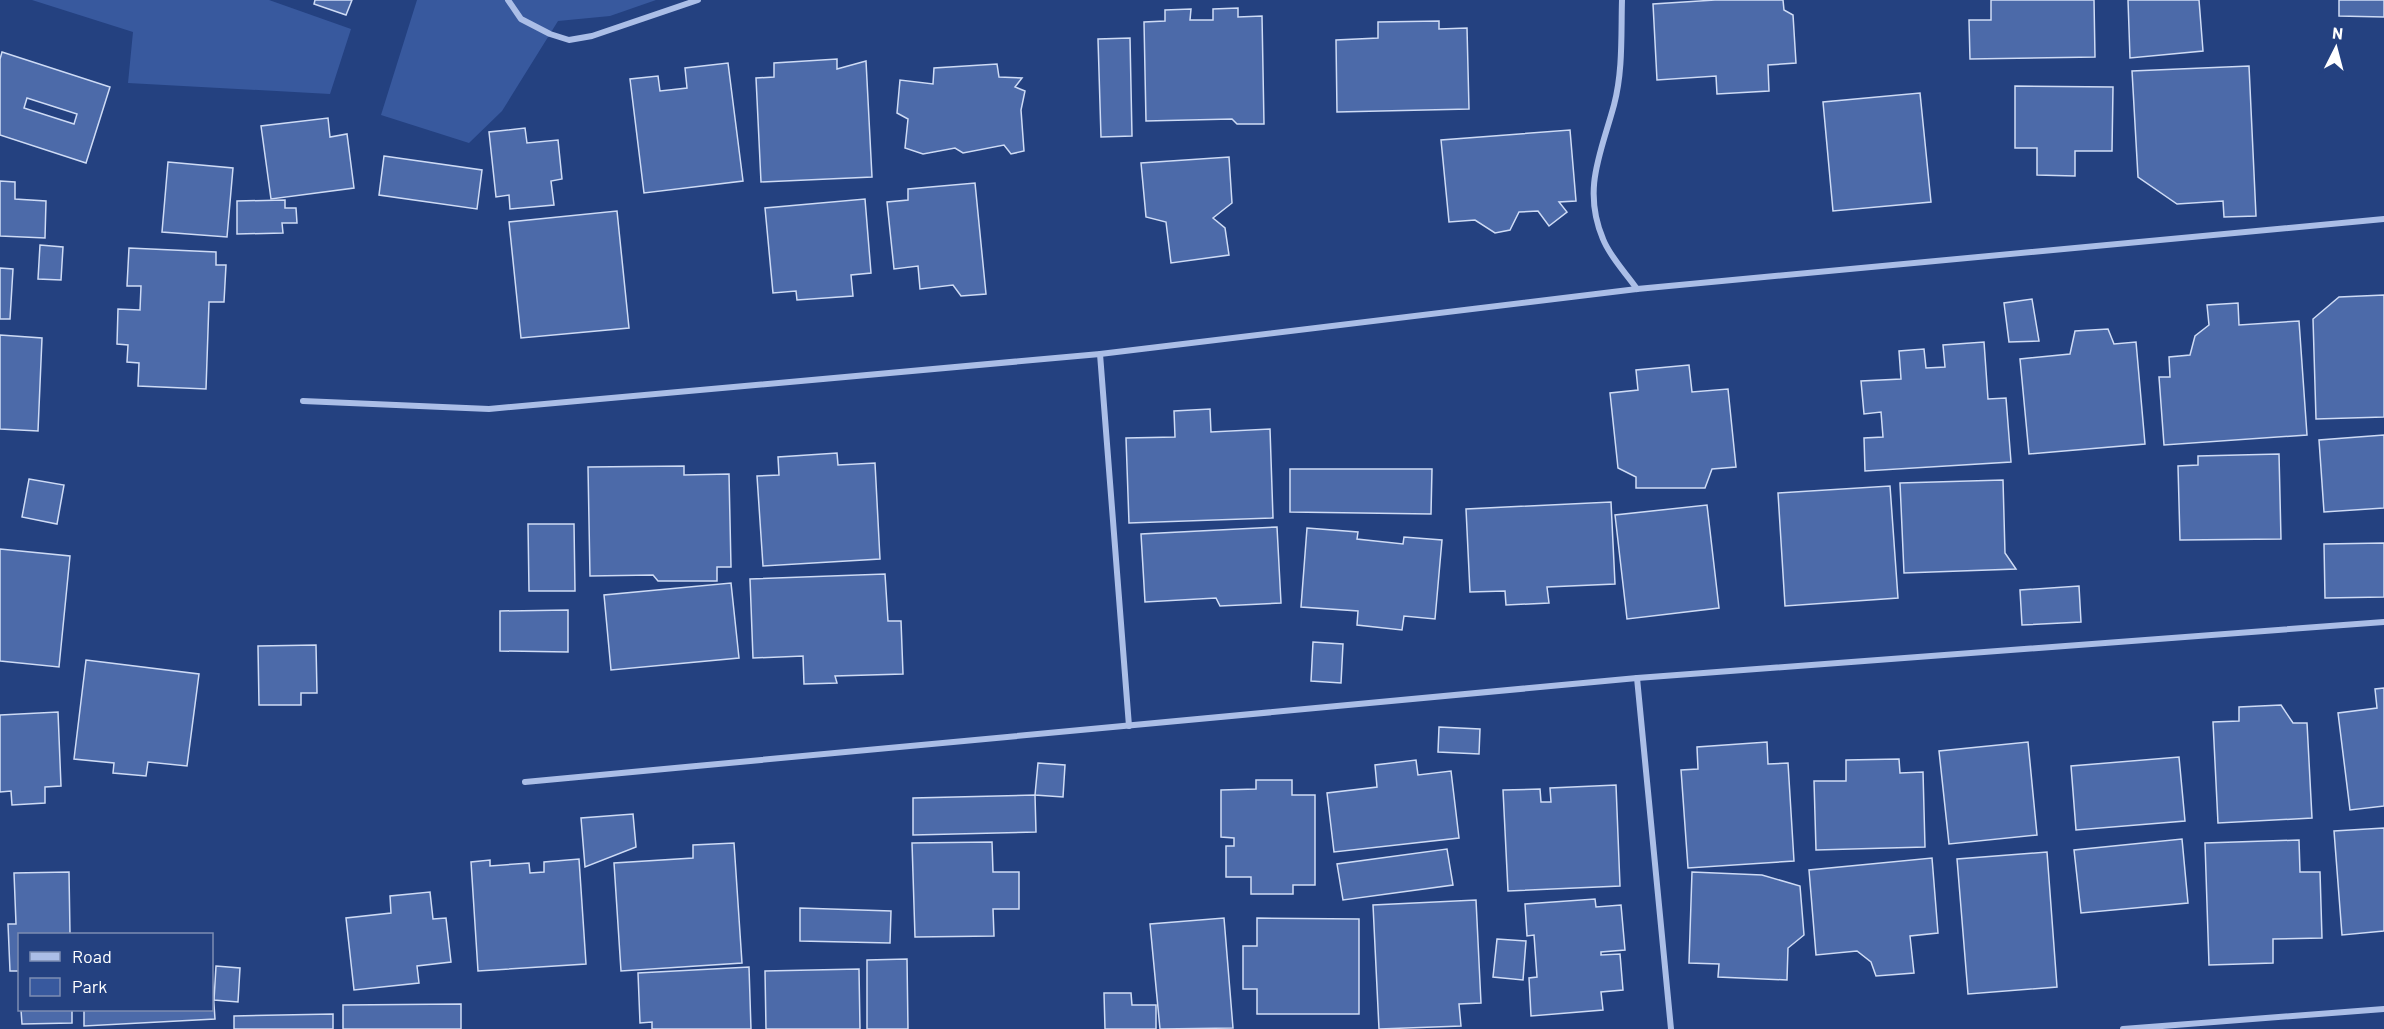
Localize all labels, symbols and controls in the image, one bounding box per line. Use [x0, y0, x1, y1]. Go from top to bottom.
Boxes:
north arrow [2306, 18, 2366, 78]
text: N [2331, 23, 2344, 43]
legend [18, 933, 213, 1011]
text: Road [72, 945, 112, 967]
text: Park [72, 975, 107, 997]

